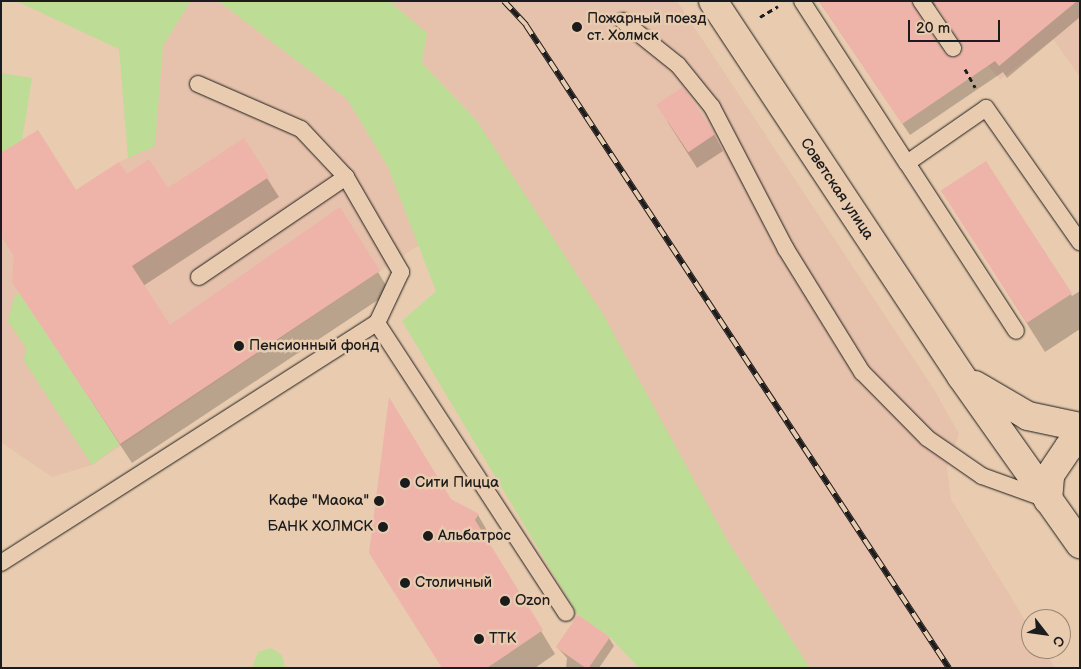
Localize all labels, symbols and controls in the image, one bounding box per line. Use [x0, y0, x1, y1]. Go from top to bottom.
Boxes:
place label: Пожарный поезд ст. Холмск [587, 9, 706, 44]
scale bar [911, 10, 1004, 42]
text: 20 m [916, 19, 950, 38]
marker: Пожарный поезд ст. Холмск [571, 21, 583, 33]
street label: Советская улица [796, 135, 878, 243]
place label: Пенсионный фонд [249, 337, 379, 355]
marker: Пенсионный фонд [233, 340, 245, 352]
place label: Сити Пицца [415, 474, 499, 492]
marker: Сити Пицца [399, 477, 411, 489]
place label: Кафе "Маока" [268, 492, 369, 510]
marker: Кафе "Маока" [373, 495, 385, 507]
place label: БАНК ХОЛМСК [268, 518, 373, 536]
marker: БАНК ХОЛМСК [377, 521, 389, 533]
place label: Альбатрос [438, 527, 511, 545]
marker: Альбатрос [422, 530, 434, 542]
place label: Столичный [415, 574, 492, 592]
marker: Столичный [399, 577, 411, 589]
place label: Ozon [515, 592, 550, 610]
marker: Ozon [499, 595, 511, 607]
north arrow [1021, 609, 1071, 659]
place label: ТТК [489, 630, 516, 648]
marker: ТТК [473, 633, 485, 645]
text: С [1049, 633, 1068, 650]

